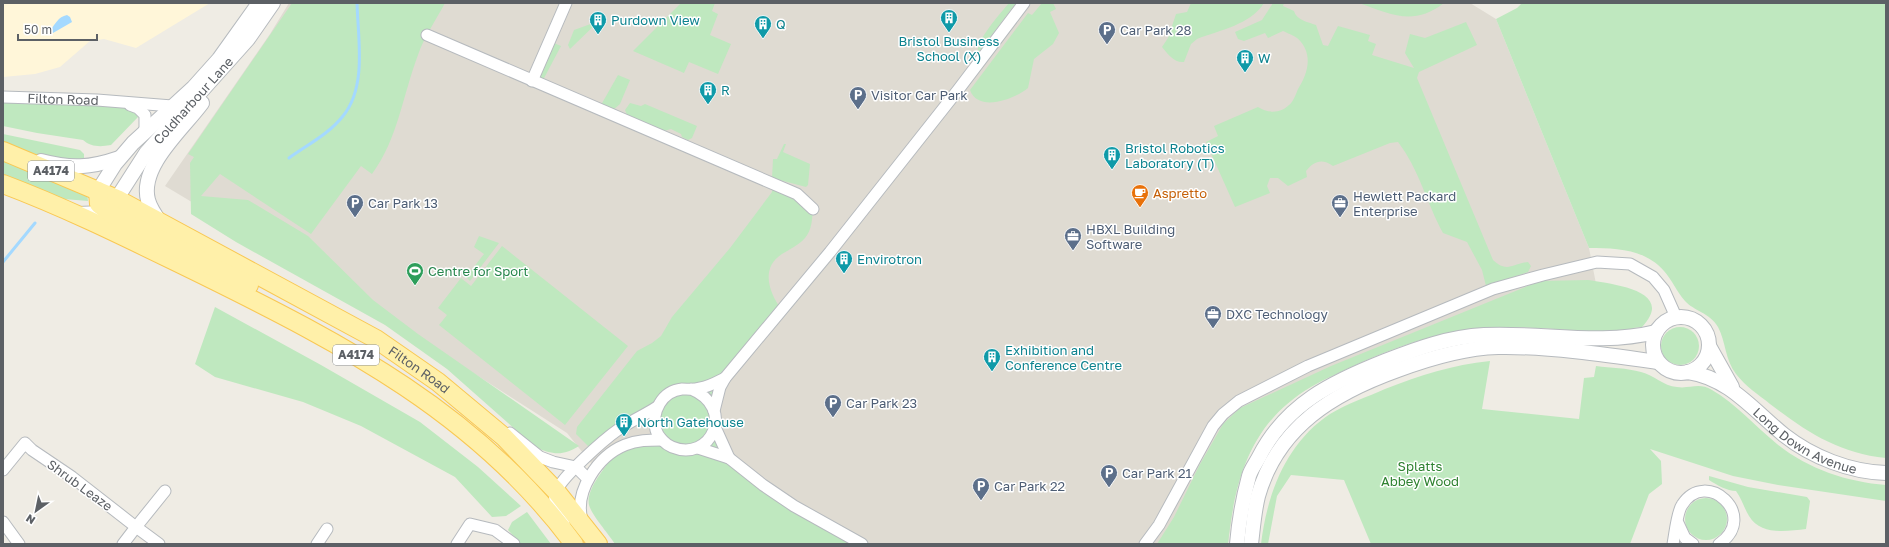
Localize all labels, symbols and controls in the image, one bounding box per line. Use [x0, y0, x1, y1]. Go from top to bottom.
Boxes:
building icon: Bristol Business School (X) [939, 8, 959, 33]
building icon: Purdown View [588, 10, 608, 35]
place label: Purdown View [611, 12, 700, 28]
building icon: Q [753, 14, 773, 39]
scale bar [18, 16, 97, 42]
place label: Q [776, 16, 786, 32]
parking icon: Car Park 28 [1097, 20, 1117, 45]
text: 50 m [24, 22, 52, 37]
place label: Car Park 28 [1120, 22, 1191, 38]
place label: Bristol Business School (X) [899, 33, 1000, 64]
building icon: W [1235, 48, 1255, 73]
place label: W [1258, 50, 1271, 66]
street label: Coldharbour Lane [150, 53, 236, 147]
building icon: R [698, 80, 718, 105]
place label: R [721, 82, 730, 98]
parking icon: Visitor Car Park [848, 85, 868, 110]
place label: Visitor Car Park [871, 87, 968, 103]
street label: Filton Road [27, 90, 99, 108]
place label: Bristol Robotics Laboratory (T) [1125, 140, 1225, 171]
building icon: Bristol Robotics Laboratory (T) [1102, 145, 1122, 170]
road number: A4174 [28, 161, 74, 181]
cafe icon: Aspretto [1130, 183, 1150, 208]
place label: Aspretto [1153, 185, 1207, 201]
place label: Hewlett Packard Enterprise [1353, 188, 1456, 219]
parking icon: Car Park 13 [345, 193, 365, 218]
office icon: Hewlett Packard Enterprise [1330, 193, 1350, 218]
place label: Car Park 13 [368, 195, 438, 211]
place label: HBXL Building Software [1086, 221, 1175, 252]
office icon: HBXL Building Software [1063, 226, 1083, 251]
building icon: Envirotron [834, 249, 854, 274]
place label: Envirotron [857, 251, 922, 267]
sports icon: Centre for Sport [405, 261, 425, 286]
place label: Centre for Sport [428, 263, 529, 279]
office icon: DXC Technology [1203, 304, 1223, 329]
place label: DXC Technology [1226, 306, 1328, 322]
street label: Filton Road [386, 342, 453, 397]
place label: Exhibition and Conference Centre [1005, 342, 1122, 373]
road number: A4174 [333, 345, 379, 365]
building icon: Exhibition and Conference Centre [982, 347, 1002, 372]
parking icon: Car Park 23 [823, 393, 843, 418]
place label: Car Park 23 [846, 395, 917, 411]
street label: Long Down Avenue [1750, 404, 1858, 477]
building icon: North Gatehouse [614, 412, 634, 437]
place label: North Gatehouse [637, 414, 744, 430]
street label: Shrub Leaze [44, 456, 116, 514]
park label: Splatts Abbey Wood [1381, 458, 1459, 489]
parking icon: Car Park 21 [1099, 463, 1119, 488]
place label: Car Park 21 [1122, 465, 1192, 481]
parking icon: Car Park 22 [971, 476, 991, 501]
place label: Car Park 22 [994, 478, 1065, 494]
north arrow [16, 491, 56, 531]
text: N [23, 512, 37, 528]

